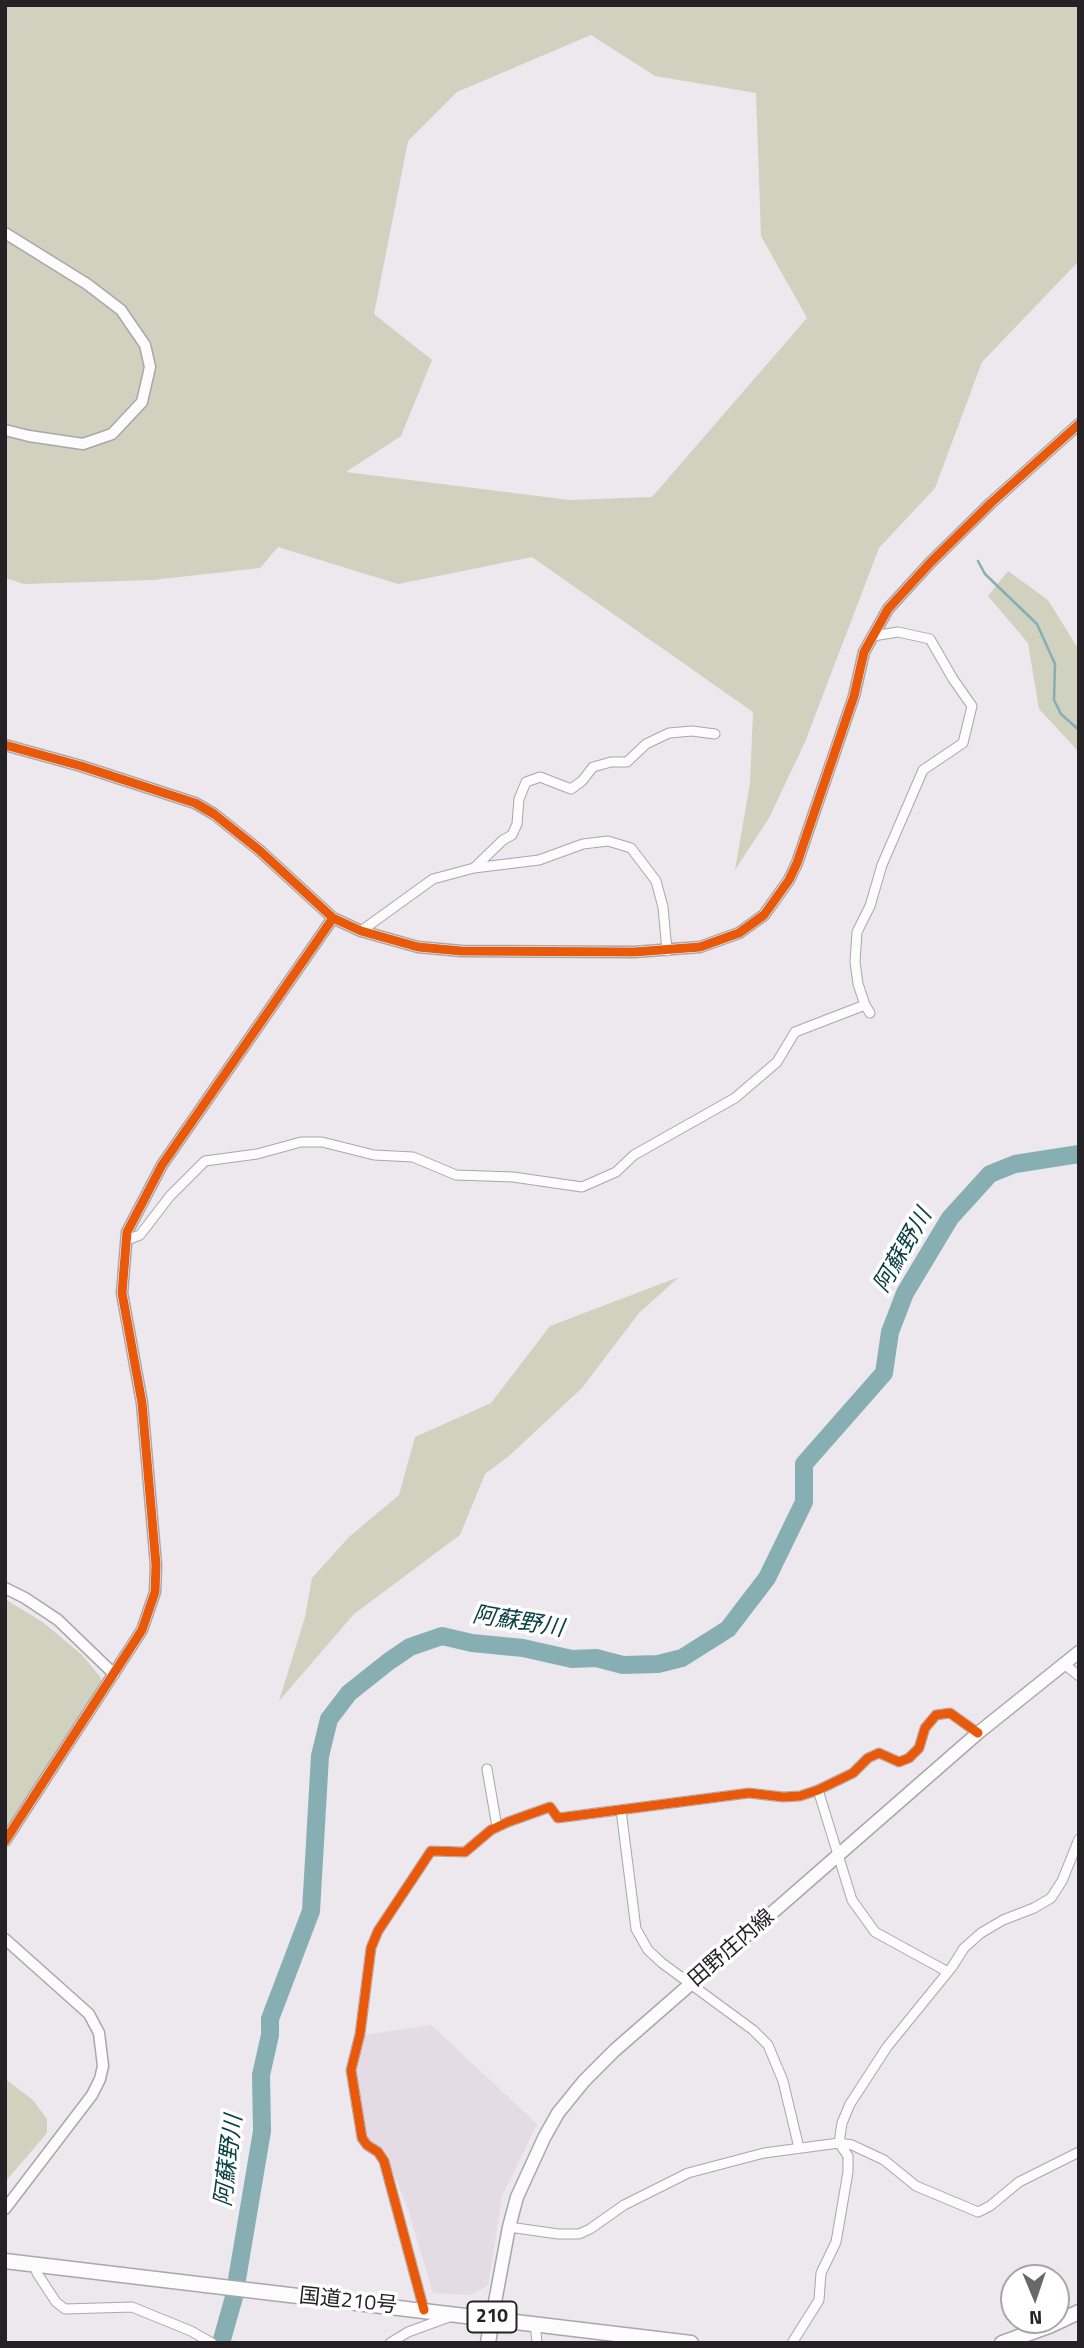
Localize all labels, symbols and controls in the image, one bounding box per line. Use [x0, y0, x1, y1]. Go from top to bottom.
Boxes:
water label: 阿蘇野川 [869, 1204, 939, 1298]
water label: 阿蘇野川 [470, 1602, 566, 1644]
street label: 田野庄内線 [684, 1905, 780, 1993]
water label: 阿蘇野川 [211, 2114, 249, 2208]
north arrow [1000, 2264, 1070, 2334]
street label: 国道210号 [298, 2284, 398, 2320]
road number: 210 [468, 2302, 516, 2332]
text: N [1029, 2304, 1043, 2333]

